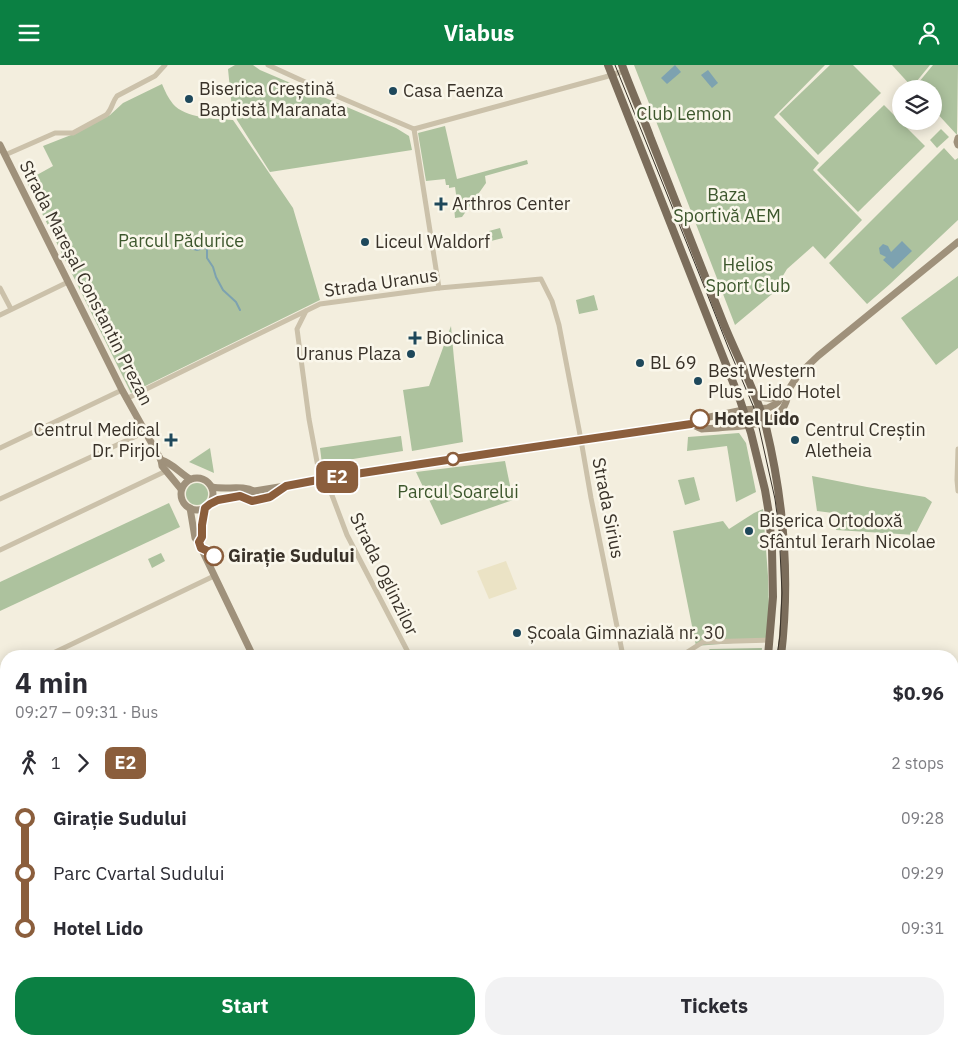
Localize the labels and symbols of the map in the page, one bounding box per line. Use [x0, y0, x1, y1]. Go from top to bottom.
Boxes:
place label: Biserica Creștină Baptistă Maranata [199, 77, 347, 121]
place label: Casa Faenza [403, 79, 504, 102]
marker: Casa Faenza [387, 85, 399, 97]
marker: Biserica Creștină Baptistă Maranata [183, 93, 195, 105]
park label: Club Lemon [636, 102, 732, 125]
street label: Strada Mareșal Constantin Prezan [14, 156, 158, 409]
park label: Baza Sportivă AEM [673, 183, 781, 227]
place label: Arthros Center [452, 192, 571, 215]
marker: Arthros Center [434, 197, 448, 211]
park label: Parcul Pădurice [118, 229, 244, 252]
place label: Liceul Waldorf [375, 230, 490, 253]
marker: Liceul Waldorf [359, 236, 371, 248]
park label: Helios Sport Club [706, 253, 790, 297]
street label: Strada Uranus [322, 263, 439, 302]
place label: Bioclinica [426, 326, 505, 349]
marker: Bioclinica [408, 331, 422, 345]
place label: Uranus Plaza [296, 342, 401, 365]
marker: Uranus Plaza [405, 348, 417, 360]
place label: BL 69 [650, 351, 697, 374]
marker: BL 69 [634, 357, 646, 369]
place label: Best Western Plus - Lido Hotel [708, 359, 841, 403]
marker: Best Western Plus - Lido Hotel [692, 375, 704, 387]
place label: Hotel Lido [714, 407, 800, 430]
marker: Hotel Lido [690, 409, 710, 429]
place label: Centrul Medical Dr. Pirjol [33, 418, 160, 462]
place label: Centrul Creștin Aletheia [805, 418, 926, 462]
marker: Centrul Medical Dr. Pirjol [164, 433, 178, 447]
marker: Centrul Creștin Aletheia [789, 434, 801, 446]
unlabelled marker [446, 452, 460, 466]
street label: Strada Sirius [587, 456, 630, 560]
line badge: E2 [314, 461, 360, 493]
park label: Parcul Soarelui [397, 480, 519, 503]
street label: Strada Oglinzilor [345, 509, 424, 639]
place label: Biserica Ortodoxă Sfântul Ierarh Nicolae [759, 509, 936, 553]
marker: Biserica Ortodoxă Sfântul Ierarh Nicolae [743, 525, 755, 537]
place label: Girație Sudului [228, 544, 355, 567]
marker: Girație Sudului [204, 546, 224, 566]
place label: Școala Gimnazială nr. 30 [527, 621, 725, 644]
marker: Școala Gimnazială nr. 30 [511, 627, 523, 639]

